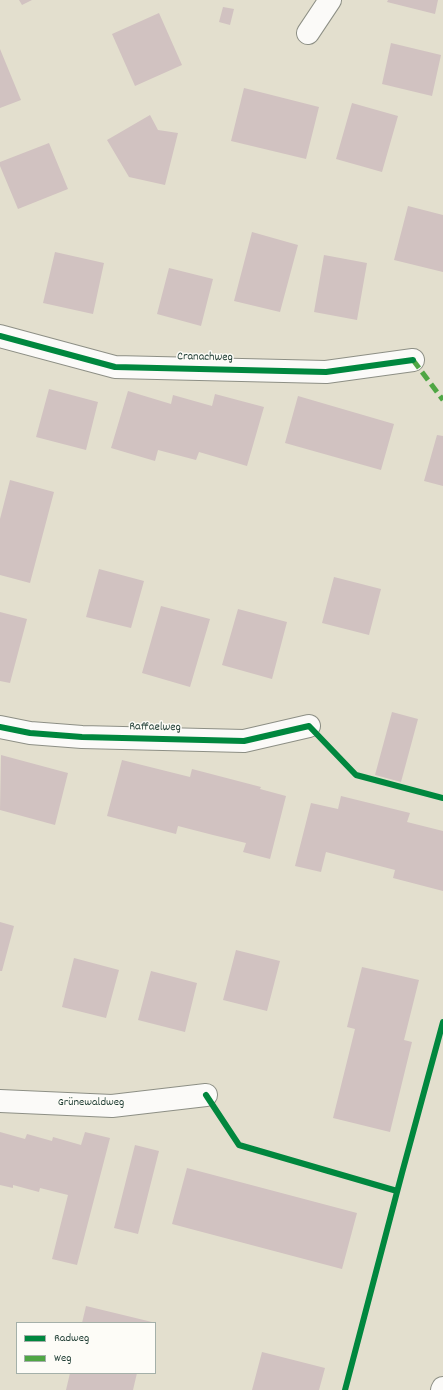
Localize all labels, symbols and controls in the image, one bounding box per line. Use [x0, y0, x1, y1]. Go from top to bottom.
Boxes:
street label: Cranachweg [177, 350, 233, 366]
street label: Raffaelweg [129, 720, 181, 736]
street label: Grünewaldweg [58, 1096, 124, 1110]
legend [16, 1322, 156, 1374]
text: Radweg [54, 1330, 89, 1347]
text: Weg [54, 1350, 71, 1367]

